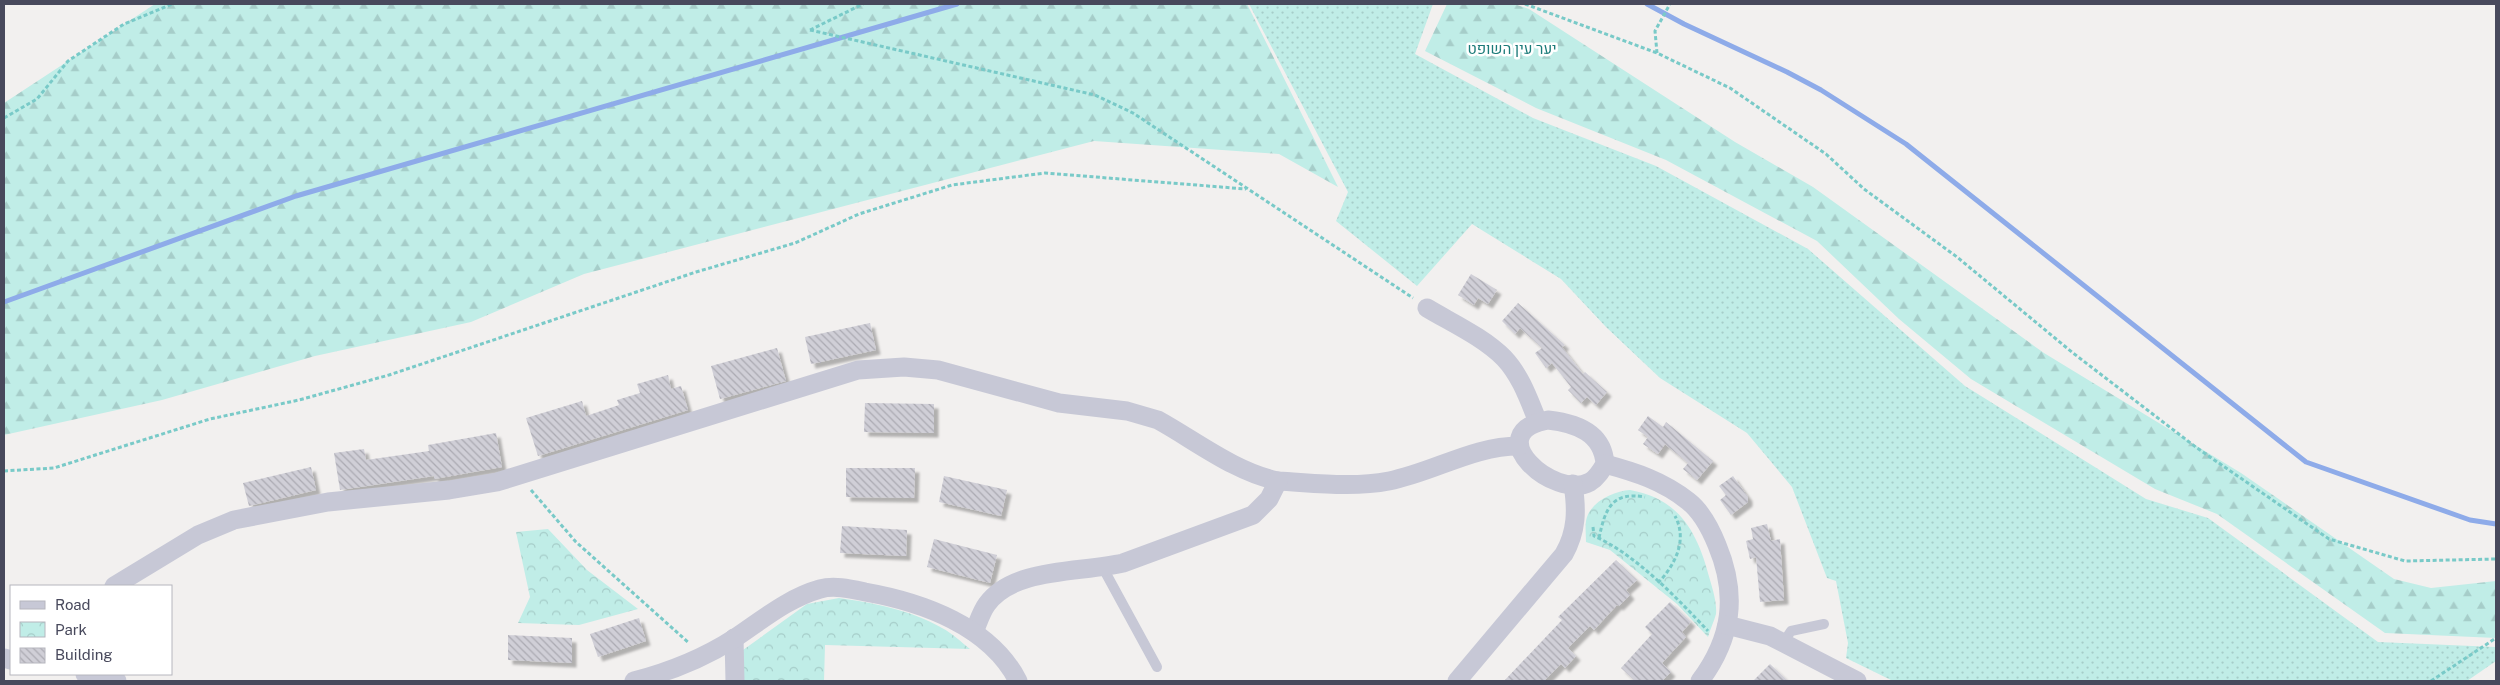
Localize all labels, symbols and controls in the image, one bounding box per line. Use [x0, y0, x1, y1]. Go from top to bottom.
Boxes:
park label: יער עין השופט [1467, 40, 1557, 57]
legend [10, 585, 172, 675]
text: Road [55, 596, 91, 613]
text: Park [55, 621, 87, 638]
text: Building [55, 646, 113, 663]

